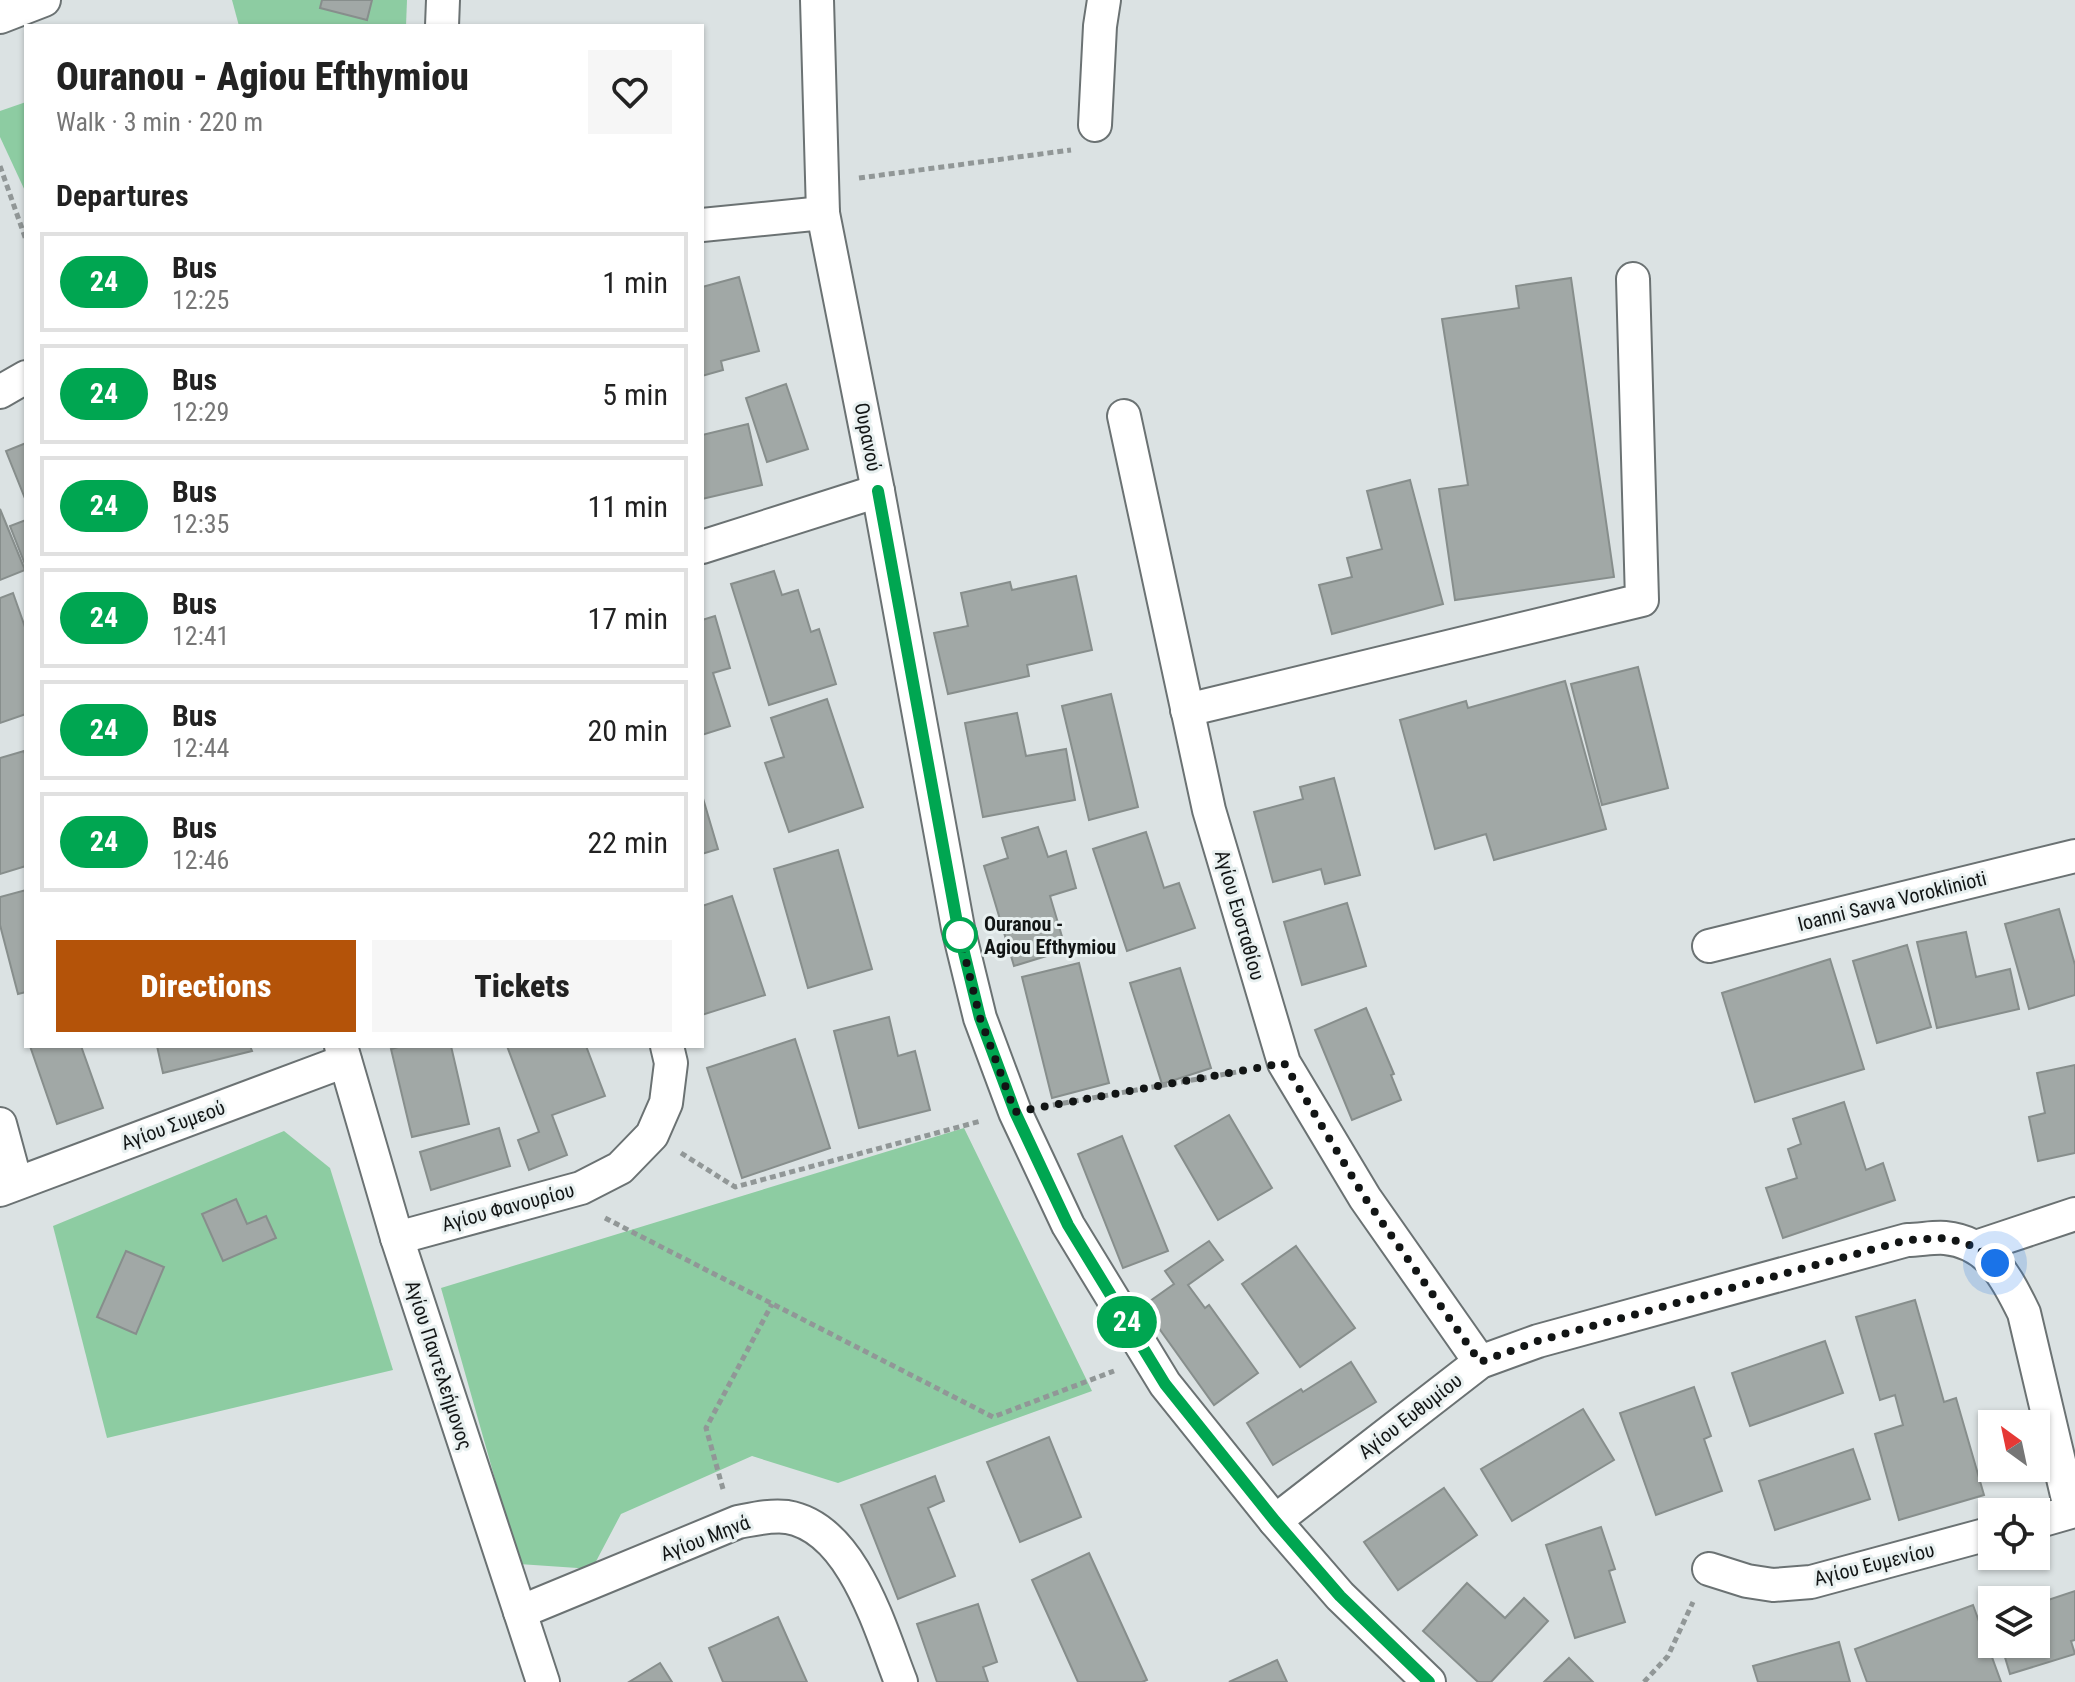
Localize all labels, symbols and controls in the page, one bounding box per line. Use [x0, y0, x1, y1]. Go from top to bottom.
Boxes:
button: heart [588, 50, 672, 134]
text: Ouranou - Agiou Efthymiou [56, 55, 469, 99]
text: Walk · 3 min · 220 m [56, 107, 263, 137]
text: Departures [56, 178, 189, 213]
text: Bus [172, 250, 217, 285]
text: 24 [90, 265, 118, 298]
text: 1 min [602, 265, 668, 300]
text: 12:25 [172, 285, 229, 315]
text: Bus [172, 362, 217, 397]
text: 24 [90, 377, 118, 410]
text: 5 min [602, 377, 668, 412]
text: 12:29 [172, 397, 229, 427]
street label: Ουρανού [850, 401, 886, 473]
text: Bus [172, 474, 217, 509]
text: 24 [90, 489, 118, 522]
text: 11 min [587, 489, 668, 524]
text: 12:35 [172, 509, 229, 539]
text: Bus [172, 586, 217, 621]
text: 24 [90, 601, 118, 634]
text: 17 min [587, 601, 668, 636]
text: 12:41 [172, 621, 229, 651]
text: Bus [172, 698, 217, 733]
text: 24 [90, 713, 118, 746]
text: 20 min [587, 713, 668, 748]
text: 12:44 [172, 733, 229, 763]
text: Bus [172, 810, 217, 845]
text: 24 [90, 825, 118, 858]
text: 22 min [587, 825, 668, 860]
text: 12:46 [172, 845, 229, 875]
street label: Αγίου Ευσταθίου [1210, 847, 1270, 983]
street label: Ioanni Savva Voroklinioti [1795, 866, 1989, 936]
place label: Ouranou - Agiou Efthymiou [984, 912, 1116, 959]
marker: Ouranou - Agiou Efthymiou [943, 918, 977, 952]
button: Directions [56, 940, 356, 1032]
button: Tickets [372, 940, 672, 1032]
street label: Αγίου Συμεού [118, 1095, 228, 1155]
street label: Αγίου Φανουρίου [439, 1178, 577, 1236]
your location [1975, 1243, 2015, 1283]
street label: Αγίου Παντελεήμονος [400, 1277, 478, 1453]
line badge: 24 [1091, 1296, 1163, 1348]
text: 24 [1113, 1305, 1141, 1338]
street label: Αγίου Ευθυμίου [1353, 1368, 1467, 1464]
north arrow [1978, 1410, 2050, 1482]
map controls [1978, 1410, 2050, 1658]
button: locate [1978, 1498, 2050, 1570]
street label: Αγίου Μηνά [657, 1510, 753, 1566]
street label: Αγίου Ευμενίου [1811, 1537, 1937, 1591]
button: layers [1978, 1586, 2050, 1658]

